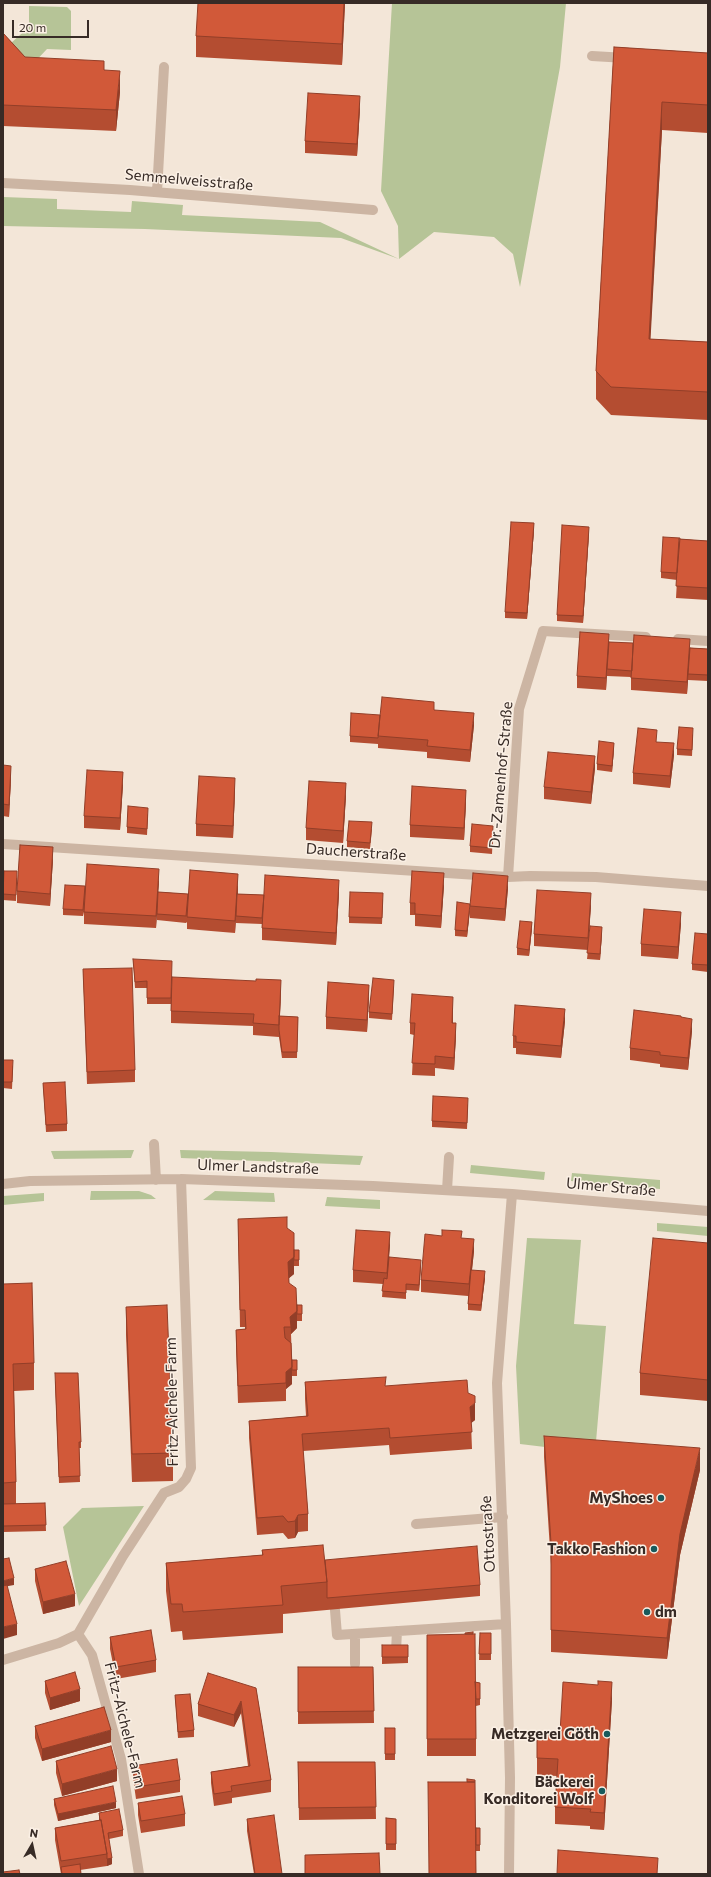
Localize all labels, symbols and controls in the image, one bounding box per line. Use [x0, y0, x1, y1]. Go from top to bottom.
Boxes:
scale bar [14, 12, 91, 38]
text: 20 m [19, 20, 46, 34]
street label: Semmelweisstraße [124, 165, 254, 195]
street label: Dr.-Zamenhof-Straße [486, 701, 516, 849]
street label: Daucherstraße [305, 840, 407, 864]
street label: Ulmer Landstraße [197, 1156, 319, 1178]
street label: Ulmer Straße [565, 1174, 657, 1200]
street label: Fritz-Aichele-Farm [162, 1337, 182, 1467]
place label: MyShoes [589, 1489, 653, 1507]
marker: MyShoes [656, 1493, 666, 1503]
street label: Ottostraße [477, 1495, 499, 1573]
place label: Takko Fashion [547, 1540, 646, 1558]
marker: Takko Fashion [649, 1544, 659, 1554]
place label: dm [655, 1603, 677, 1621]
marker: dm [642, 1607, 652, 1617]
street label: Fritz-Aichele-Farm [101, 1660, 149, 1790]
place label: Metzgerei Göth [491, 1725, 599, 1743]
marker: Metzgerei Göth [602, 1729, 612, 1739]
place label: Bäckerei Konditorei Wolf [484, 1773, 594, 1808]
marker: Bäckerei Konditorei Wolf [597, 1786, 607, 1796]
north arrow [12, 1825, 52, 1865]
text: N [29, 1826, 39, 1840]

